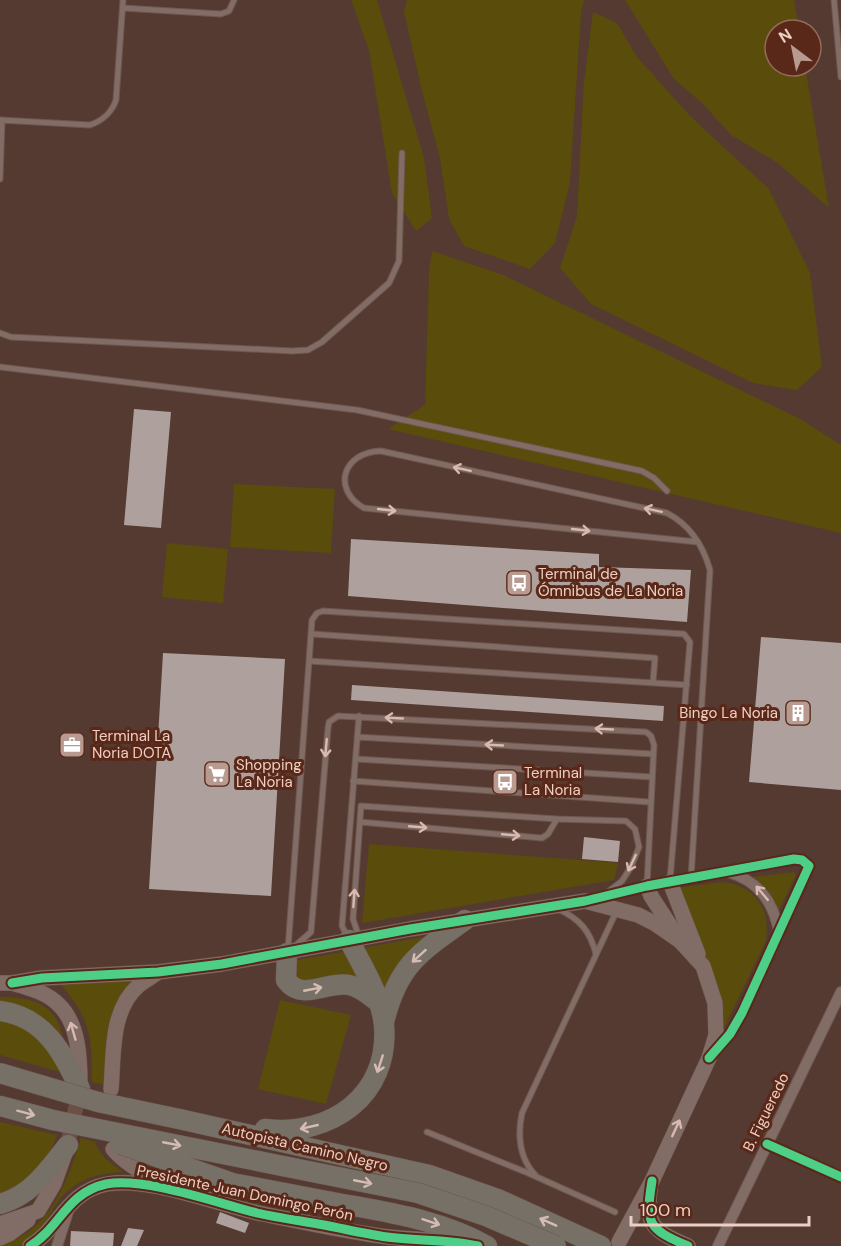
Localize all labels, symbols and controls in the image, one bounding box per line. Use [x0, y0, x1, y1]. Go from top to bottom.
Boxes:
north arrow [763, 18, 823, 78]
text: N [775, 24, 796, 48]
one-way arrow [453, 462, 472, 474]
one-way arrow [643, 503, 662, 515]
one-way arrow [377, 505, 397, 516]
one-way arrow [571, 525, 591, 536]
place label: Terminal de Ómnibus de La Noria [538, 564, 683, 601]
bus stop icon: Terminal de Ómnibus de La Noria [504, 568, 534, 598]
building icon: Bingo La Noria [783, 698, 813, 728]
place label: Bingo La Noria [679, 703, 778, 723]
one-way arrow [384, 712, 404, 723]
one-way arrow [595, 724, 615, 735]
place label: Terminal La Noria DOTA [92, 726, 171, 763]
office icon: Terminal La Noria DOTA [57, 730, 87, 760]
one-way arrow [321, 737, 332, 757]
one-way arrow [484, 739, 504, 750]
place label: Shopping La Noria [236, 755, 302, 792]
supermarket icon: Shopping La Noria [202, 759, 232, 789]
place label: Terminal La Noria [524, 763, 582, 800]
bus stop icon: Terminal La Noria [490, 767, 520, 797]
one-way arrow [408, 822, 428, 833]
one-way arrow [501, 830, 521, 841]
one-way arrow [626, 853, 637, 871]
one-way arrow [755, 886, 769, 901]
one-way arrow [349, 888, 360, 908]
one-way arrow [411, 949, 426, 963]
one-way arrow [303, 983, 322, 994]
one-way arrow [67, 1022, 78, 1041]
one-way arrow [374, 1054, 385, 1073]
street label: B. Figueredo [738, 1069, 794, 1155]
one-way arrow [16, 1108, 35, 1120]
street label: Autopista Camino Negro [220, 1118, 390, 1176]
one-way arrow [671, 1120, 683, 1138]
one-way arrow [299, 1121, 318, 1133]
one-way arrow [161, 1139, 181, 1150]
street label: Presidente Juan Domingo Perón [135, 1160, 355, 1226]
one-way arrow [353, 1177, 372, 1189]
scale bar [631, 1189, 810, 1227]
text: 100 m [640, 1198, 691, 1222]
one-way arrow [540, 1216, 558, 1227]
one-way arrow [421, 1217, 440, 1228]

